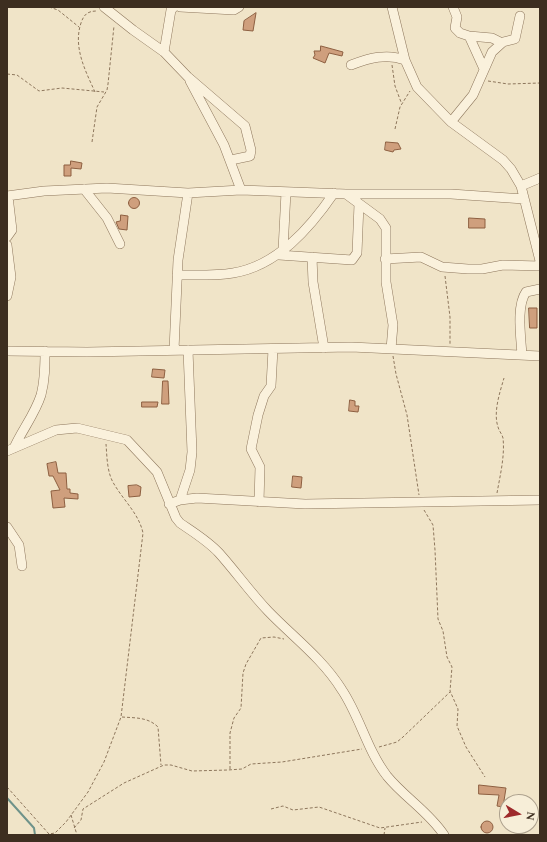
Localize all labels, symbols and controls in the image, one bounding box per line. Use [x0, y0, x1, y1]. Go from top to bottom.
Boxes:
north arrow [499, 794, 539, 834]
text: N [521, 810, 539, 822]

